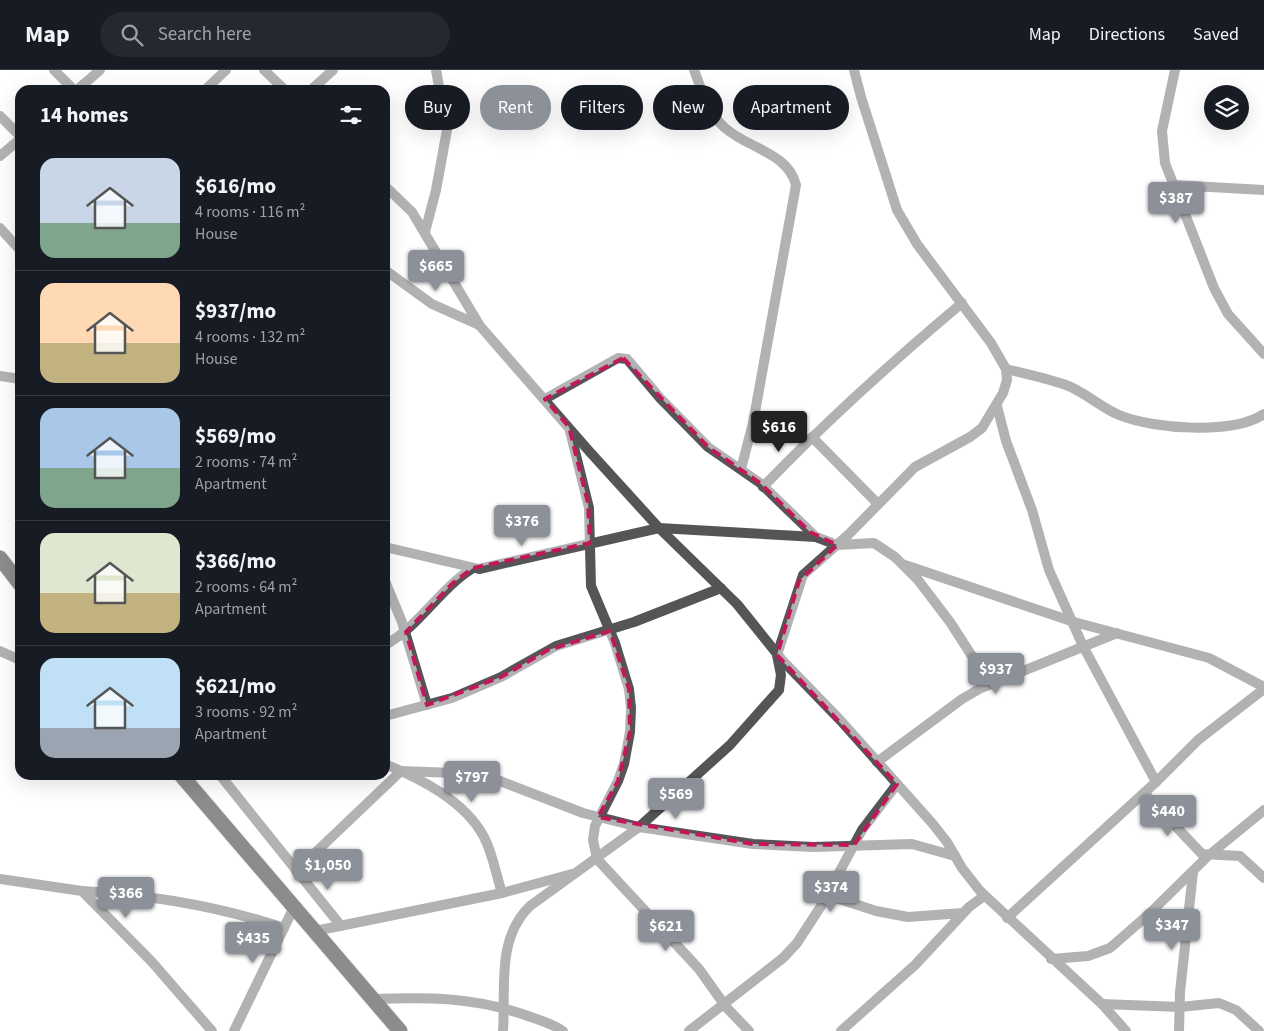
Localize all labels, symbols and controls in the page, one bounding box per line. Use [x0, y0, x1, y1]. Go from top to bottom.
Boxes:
search box [100, 12, 450, 57]
text: Map [25, 17, 70, 52]
icon: search [118, 21, 146, 49]
text: Search here [158, 21, 251, 48]
text: Map [1029, 22, 1061, 47]
text: Directions [1089, 22, 1165, 47]
text: Saved [1193, 22, 1239, 47]
chip: Buy [405, 85, 470, 130]
chip: Rent [480, 85, 551, 130]
chip: Filters [561, 85, 643, 130]
chip: New [653, 85, 723, 130]
chip: Apartment [733, 85, 849, 130]
map controls [1204, 85, 1249, 130]
button: layers [1204, 85, 1249, 130]
text: 14 homes [40, 100, 128, 130]
icon: filters [337, 101, 365, 129]
text: $616/mo [195, 171, 276, 201]
icon: home [80, 178, 140, 238]
pin: $387 [1146, 182, 1206, 224]
text: $387 [1159, 187, 1193, 209]
text: 4 rooms · 116 m² [195, 201, 305, 223]
text: House [195, 223, 237, 245]
pin: $665 [406, 250, 466, 292]
text: $665 [419, 255, 453, 277]
text: $937/mo [195, 296, 276, 326]
icon: home [80, 303, 140, 363]
text: 4 rooms · 132 m² [195, 326, 305, 348]
text: House [195, 348, 237, 370]
pin: $616 [749, 410, 809, 453]
text: $616 [762, 416, 796, 438]
text: $569/mo [195, 421, 276, 451]
icon: home [80, 428, 140, 488]
text: 2 rooms · 74 m² [195, 451, 297, 473]
text: Apartment [195, 473, 267, 495]
pin: $376 [492, 504, 552, 547]
text: $376 [505, 510, 539, 532]
text: $366/mo [195, 546, 276, 576]
icon: home [80, 553, 140, 613]
text: 2 rooms · 64 m² [195, 576, 297, 598]
text: Apartment [195, 598, 267, 620]
pin: $937 [966, 652, 1026, 695]
text: $937 [979, 658, 1013, 680]
text: $621/mo [195, 671, 276, 701]
icon: home [80, 678, 140, 738]
text: 3 rooms · 92 m² [195, 701, 297, 723]
text: Apartment [195, 723, 267, 745]
pin: $797 [442, 760, 502, 803]
text: $797 [455, 766, 489, 788]
pin: $569 [646, 778, 706, 820]
text: $569 [659, 783, 693, 805]
pin: $440 [1138, 794, 1198, 837]
text: $440 [1151, 800, 1185, 822]
pin: $1,050 [287, 848, 369, 891]
text: $1,050 [304, 854, 352, 876]
pin: $374 [801, 870, 861, 913]
pin: $366 [96, 876, 156, 919]
text: $374 [814, 876, 848, 898]
text: $366 [109, 882, 143, 904]
pin: $347 [1142, 908, 1202, 951]
pin: $621 [636, 910, 696, 952]
text: $347 [1155, 914, 1189, 936]
text: $621 [649, 915, 683, 937]
pin: $435 [223, 922, 283, 964]
text: $435 [236, 927, 270, 949]

